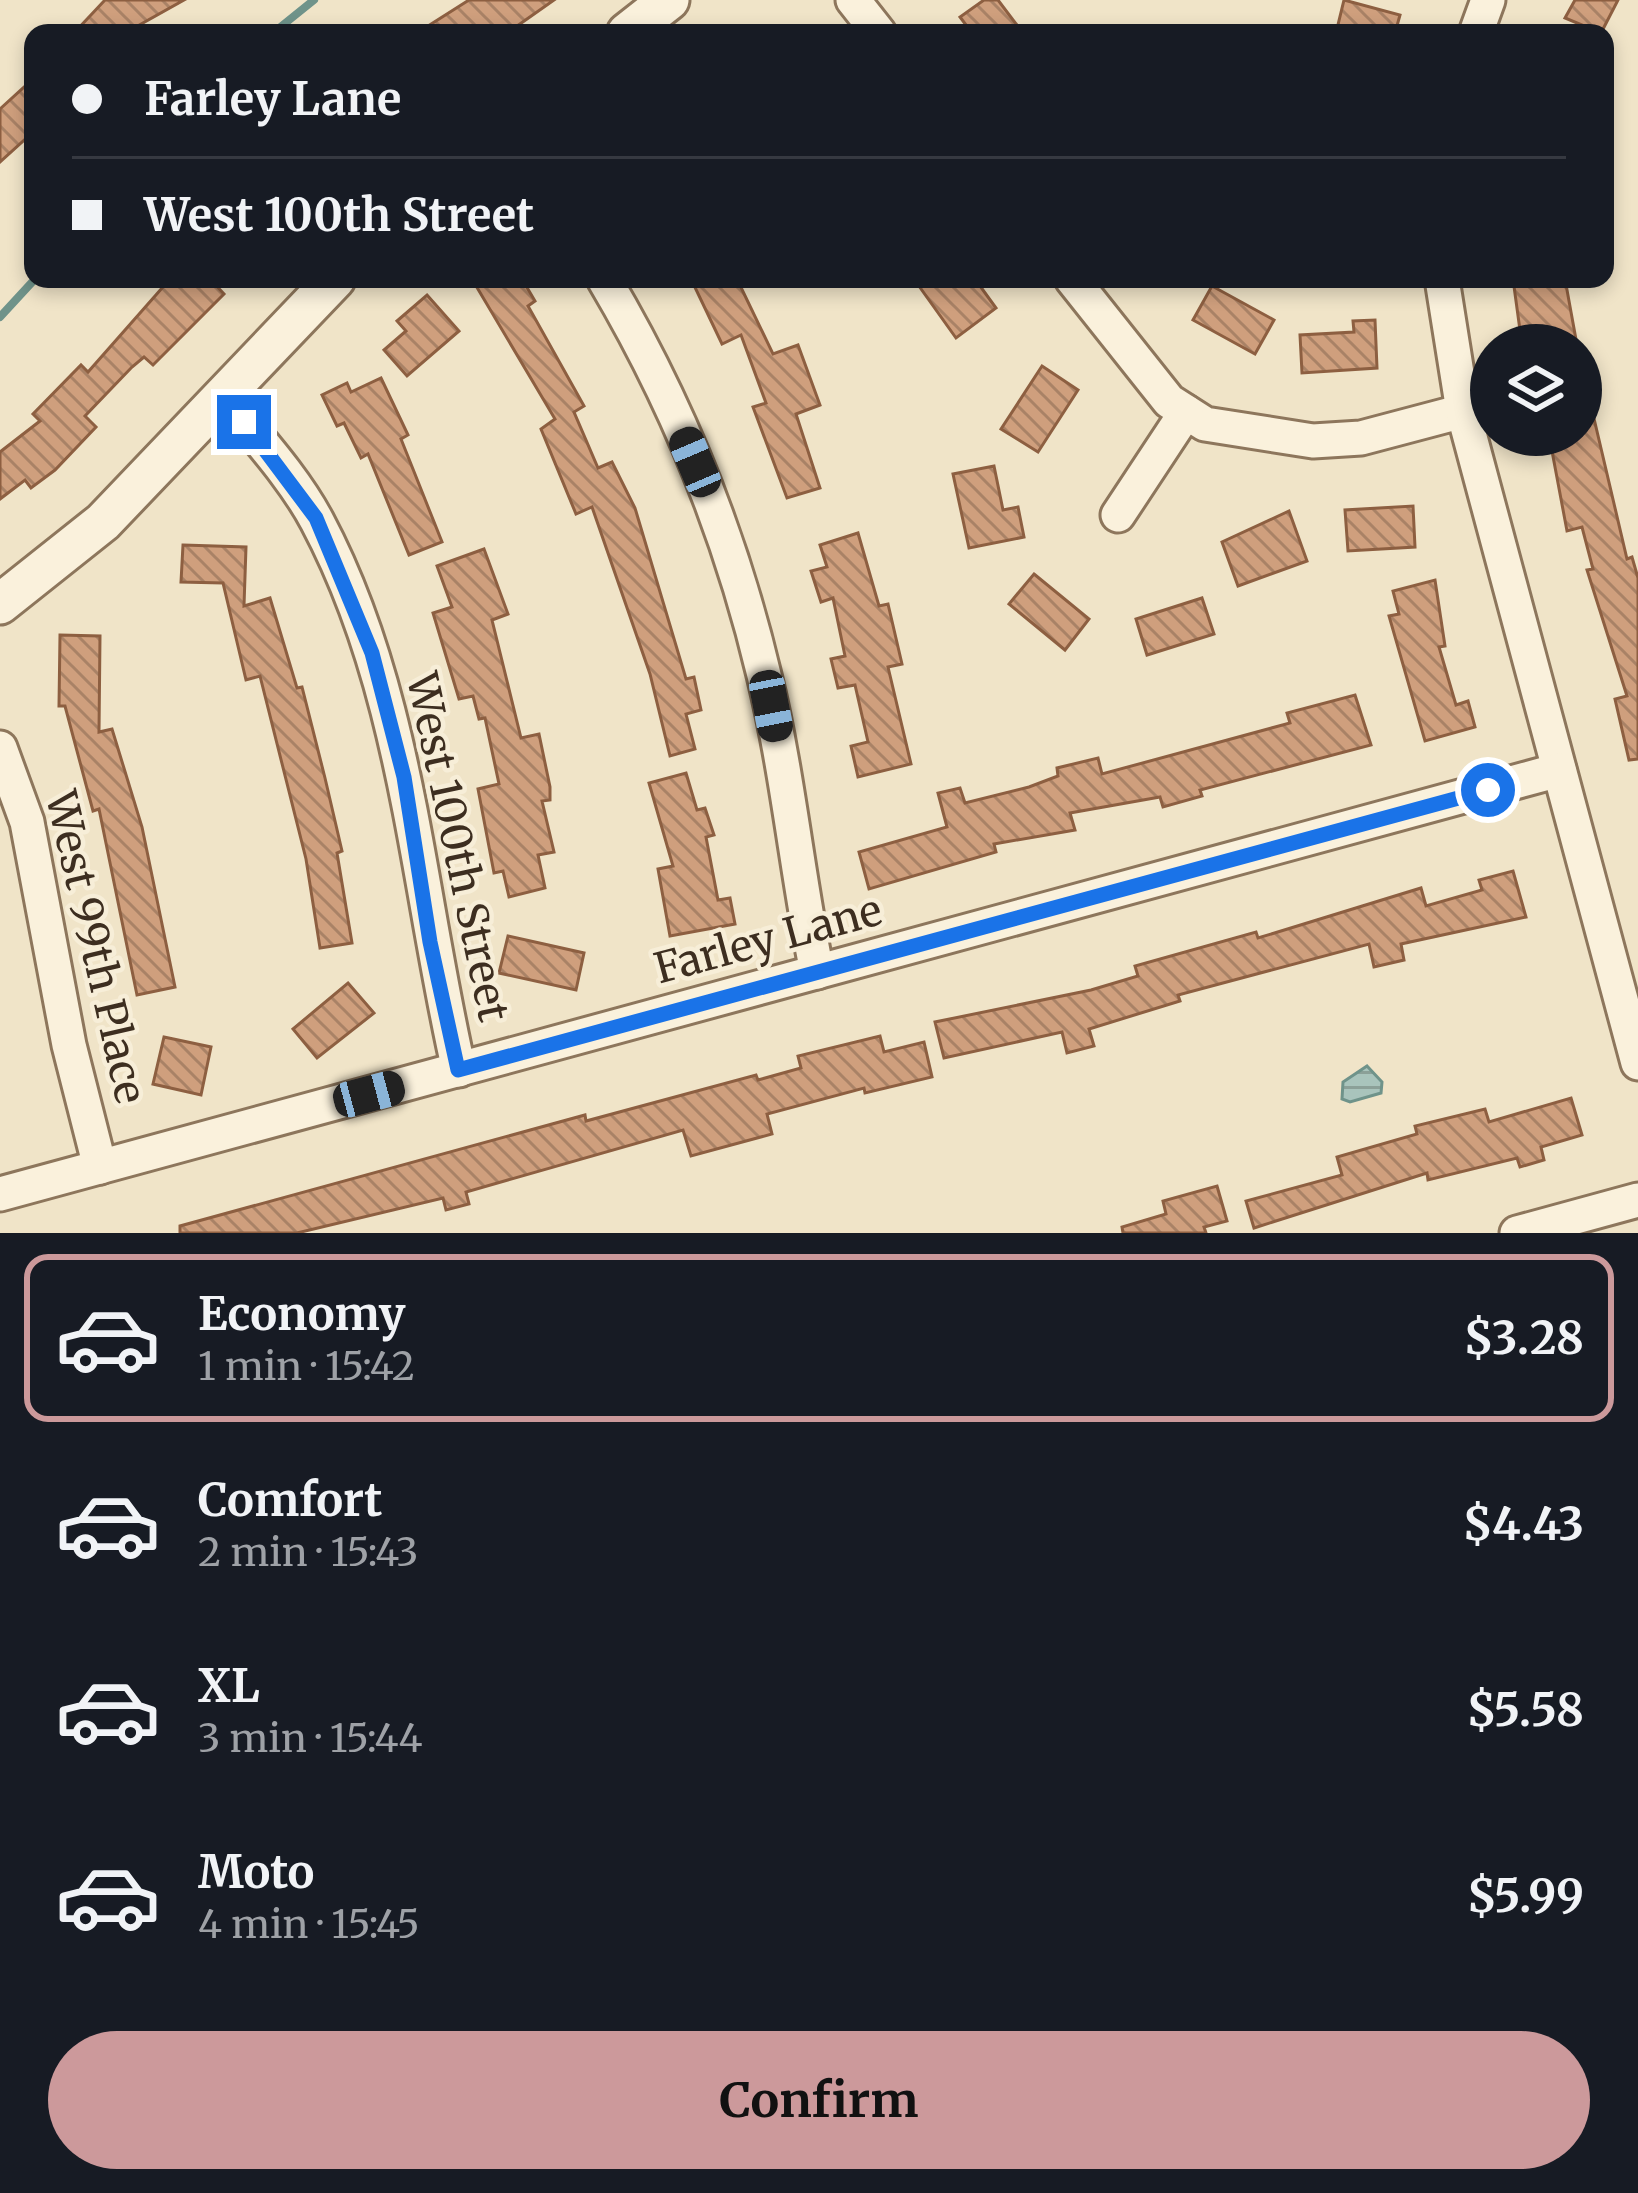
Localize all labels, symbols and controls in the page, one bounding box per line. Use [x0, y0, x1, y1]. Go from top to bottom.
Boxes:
text: Farley Lane [144, 71, 401, 127]
text: West 100th Street [144, 187, 534, 243]
map controls [1470, 324, 1602, 456]
button: layers [1470, 324, 1602, 456]
route end [217, 395, 271, 449]
car [664, 422, 726, 502]
street label: West 100th Street [395, 667, 520, 1026]
car [746, 667, 796, 745]
route start [1461, 763, 1515, 817]
street label: West 99th Place [35, 785, 157, 1108]
street label: Farley Lane [649, 884, 887, 994]
car [330, 1067, 408, 1121]
icon: car [54, 1284, 162, 1392]
text: Economy [198, 1286, 406, 1342]
text: $3.28 [1463, 1310, 1584, 1366]
text: 1 min · 15:42 [198, 1342, 415, 1391]
icon: car [54, 1470, 162, 1578]
text: Comfort [198, 1472, 382, 1528]
text: $4.43 [1462, 1496, 1584, 1552]
text: 2 min · 15:43 [198, 1528, 418, 1577]
icon: car [54, 1656, 162, 1764]
text: XL [198, 1658, 260, 1714]
text: $5.58 [1466, 1682, 1584, 1738]
text: 3 min · 15:44 [198, 1714, 422, 1763]
icon: car [54, 1842, 162, 1950]
text: Moto [198, 1844, 314, 1900]
text: $5.99 [1467, 1868, 1584, 1924]
text: 4 min · 15:45 [198, 1900, 420, 1949]
button: Confirm [48, 2031, 1590, 2169]

